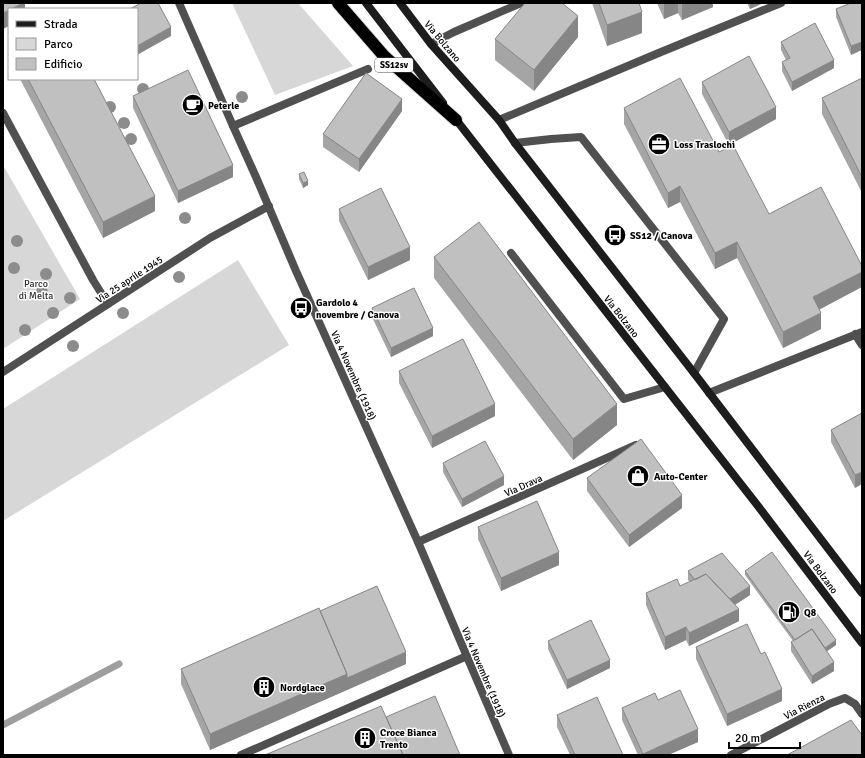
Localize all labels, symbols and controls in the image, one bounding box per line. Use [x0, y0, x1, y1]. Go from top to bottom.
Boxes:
legend [8, 8, 138, 80]
text: Strada [44, 17, 78, 32]
street label: Via Bolzano [421, 19, 463, 65]
text: Parco [44, 37, 73, 52]
text: Edificio [44, 57, 82, 72]
road number: SS12sv [375, 58, 413, 72]
cafe icon: Peterle [180, 92, 206, 118]
place label: Peterle [208, 100, 239, 112]
office icon: Loss Traslochi [646, 131, 672, 157]
place label: Loss Traslochi [674, 139, 735, 151]
bus stop icon: SS12 / Canova [602, 222, 628, 248]
place label: SS12 / Canova [630, 230, 693, 242]
street label: Via 25 aprile 1945 [94, 254, 165, 306]
park label: Parco di Melta [19, 278, 53, 302]
street label: Via Bolzano [601, 293, 641, 340]
bus stop icon: Gardolo 4 novembre / Canova [288, 295, 314, 321]
place label: Gardolo 4 novembre / Canova [316, 297, 399, 321]
street label: Via 4 Novembre (1918) [328, 329, 378, 422]
shop icon: Auto-Center [625, 463, 651, 489]
place label: Auto-Center [654, 471, 707, 483]
street label: Via Drava [503, 472, 544, 500]
street label: Via Bolzano [800, 549, 840, 596]
fuel station icon: Q8 [776, 599, 802, 625]
place label: Q8 [804, 607, 817, 619]
street label: Via 4 Novembre (1918) [459, 625, 508, 719]
building icon: Nordglace [251, 674, 277, 700]
place label: Nordglace [280, 682, 325, 694]
street label: Via Rienza [782, 691, 827, 722]
scale bar [729, 724, 800, 750]
building icon: Croce Bianca Trento [352, 725, 378, 751]
place label: Croce Bianca Trento [380, 727, 437, 751]
text: 20 m [735, 731, 760, 746]

